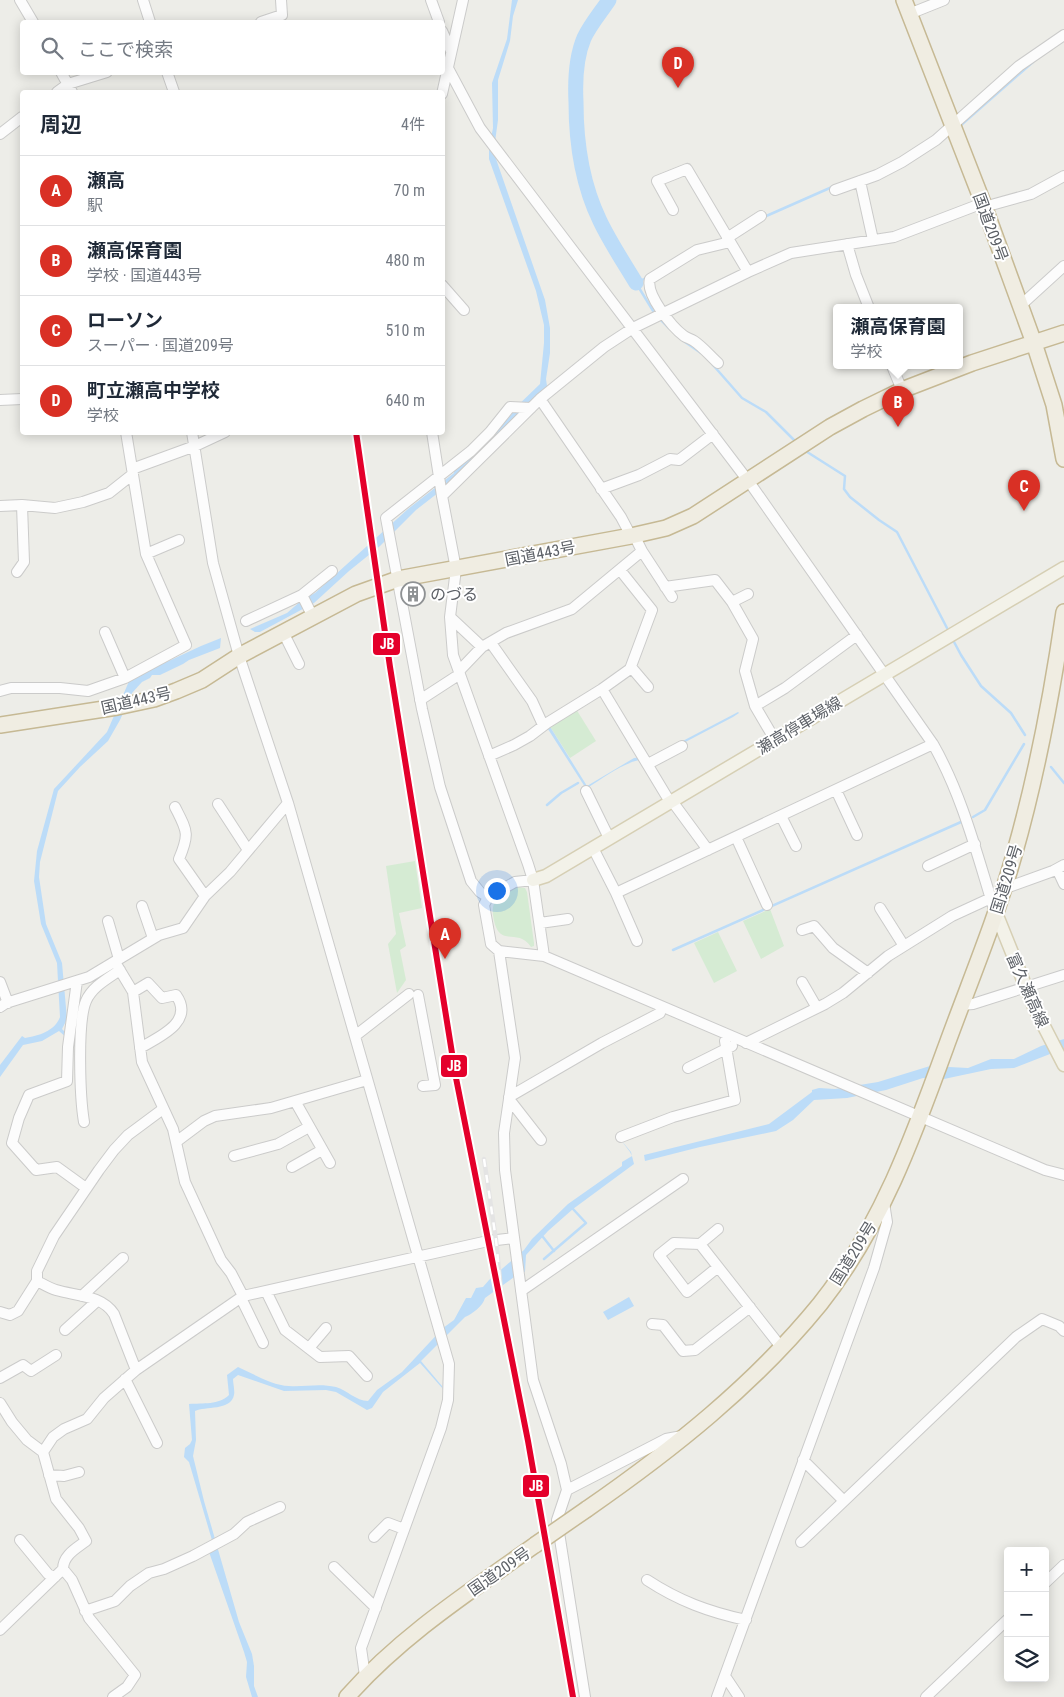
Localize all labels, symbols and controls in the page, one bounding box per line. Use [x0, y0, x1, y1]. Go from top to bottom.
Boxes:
search box [20, 20, 445, 75]
icon: search [38, 34, 66, 62]
text: ここで検索 [78, 38, 173, 61]
pin: D [662, 47, 694, 88]
text: 周辺 [40, 113, 82, 137]
text: 4件 [401, 115, 425, 134]
text: 瀬高 [87, 169, 125, 192]
text: A [51, 181, 61, 200]
text: 70 m [393, 181, 425, 200]
street label: 国道209号 [969, 190, 1012, 264]
text: 駅 [87, 196, 103, 215]
text: 瀬高保育園 [87, 239, 182, 262]
text: B [52, 251, 60, 270]
text: 480 m [386, 251, 425, 270]
text: 学校 · 国道443号 [87, 266, 202, 285]
popup [833, 304, 963, 369]
text: ローソン [87, 309, 163, 332]
text: 瀬高保育園 [850, 315, 946, 338]
text: C [51, 321, 61, 340]
text: 510 m [386, 321, 425, 340]
text: スーパー · 国道209号 [87, 336, 234, 355]
text: 学校 [850, 342, 883, 361]
text: 町立瀬高中学校 [87, 379, 220, 402]
pin: B [882, 386, 914, 427]
text: D [51, 391, 61, 410]
text: 640 m [386, 391, 425, 410]
text: 学校 [87, 406, 119, 425]
pin: C [1008, 470, 1040, 511]
street label: 国道443号 [503, 537, 577, 570]
building icon: のづる [400, 581, 426, 607]
place label: のづる [430, 585, 478, 604]
line badge: JB [372, 632, 401, 656]
text: JB [380, 636, 395, 652]
street label: 国道443号 [99, 683, 173, 718]
street label: 瀬高停車場線 [753, 693, 845, 758]
street label: 国道209号 [987, 842, 1026, 916]
your location [484, 878, 510, 904]
pin: A [429, 918, 461, 959]
street label: 富久瀬高線 [1003, 950, 1052, 1031]
line badge: JB [440, 1054, 468, 1078]
text: JB [447, 1058, 462, 1074]
street label: 国道209号 [826, 1218, 880, 1289]
line badge: JB [522, 1474, 550, 1498]
text: JB [529, 1478, 544, 1494]
street label: 国道209号 [464, 1543, 534, 1600]
map controls [1004, 1547, 1049, 1682]
button: + [1004, 1547, 1049, 1592]
button: − [1004, 1592, 1049, 1637]
button: layers [1004, 1637, 1049, 1682]

